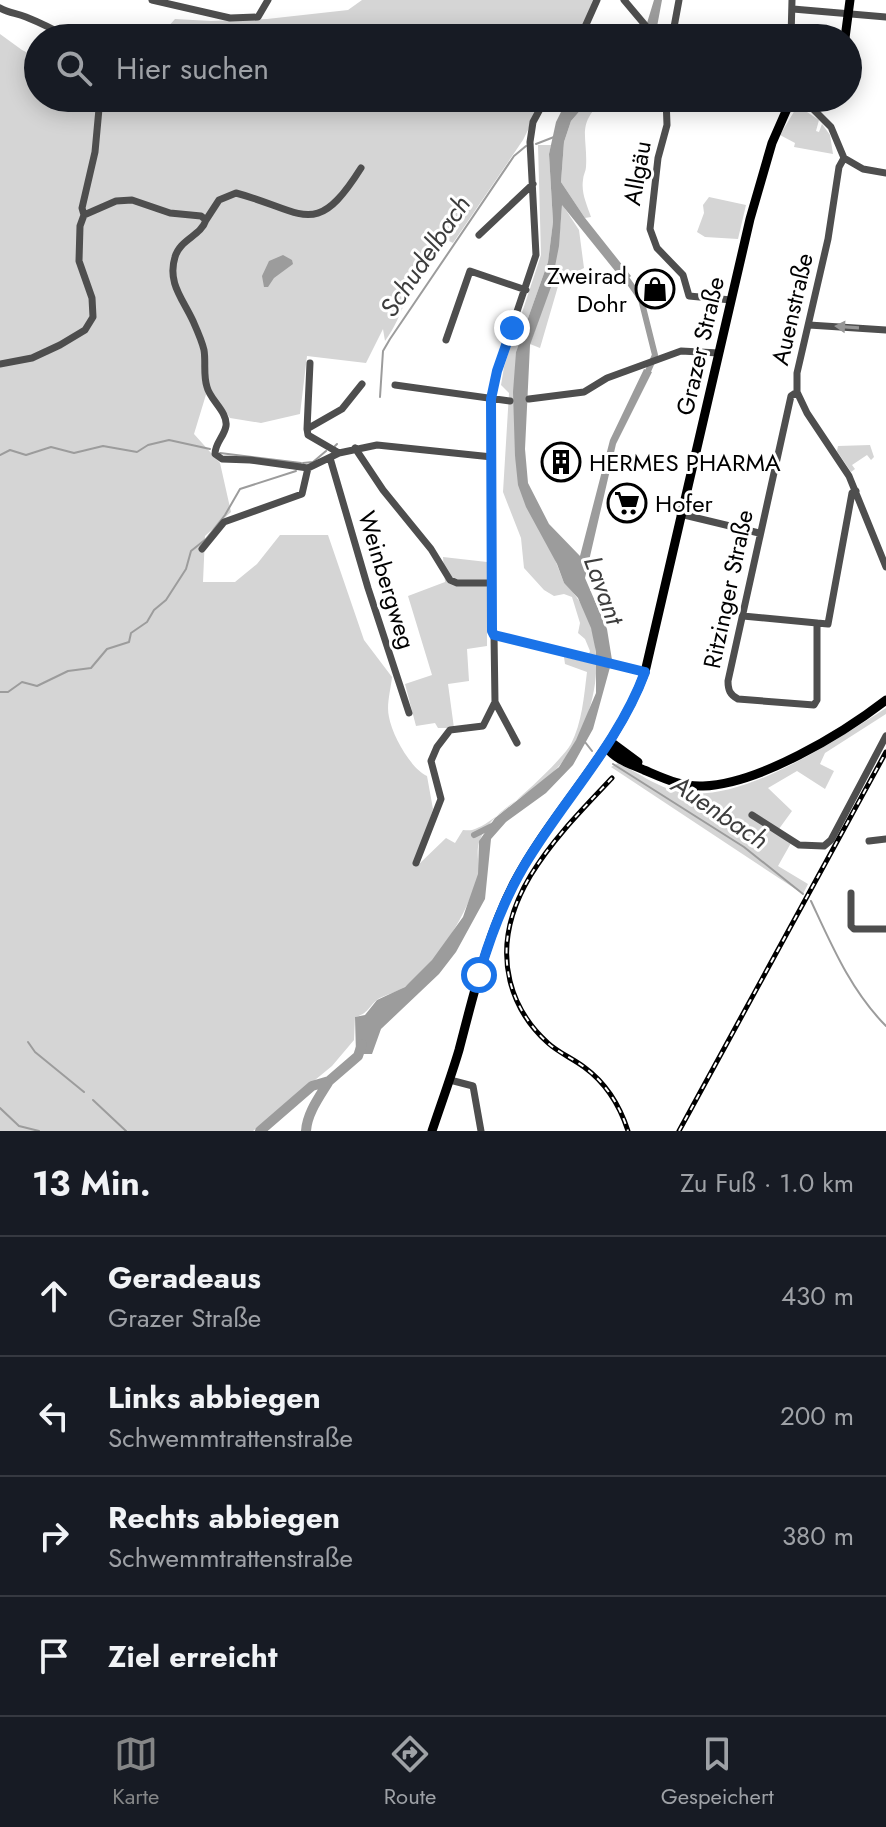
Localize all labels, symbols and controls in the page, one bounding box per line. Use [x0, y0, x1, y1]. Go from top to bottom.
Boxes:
search box [24, 24, 862, 112]
icon: search [52, 46, 96, 90]
text: Hier suchen [116, 47, 269, 90]
street label: Allgäu [614, 138, 660, 208]
water label: Schudelbach [370, 188, 480, 324]
street label: Auenstraße [762, 249, 822, 369]
place label: Zweirad Dohr [547, 258, 628, 321]
shop icon: Zweirad Dohr [634, 268, 676, 310]
street label: Grazer Straße [667, 273, 733, 419]
route end [494, 310, 530, 346]
one-way arrow [834, 320, 859, 333]
building icon: HERMES PHARMA [540, 441, 582, 483]
place label: HERMES PHARMA [589, 445, 781, 480]
supermarket icon: Hofer [606, 482, 648, 524]
place label: Hofer [655, 486, 713, 521]
street label: Ritzinger Straße [694, 506, 762, 672]
street label: Weinbergweg [349, 507, 425, 653]
water label: Lavant [574, 550, 635, 631]
water label: Auenbach [663, 765, 776, 858]
route start [461, 957, 497, 993]
text: 13 Min. [32, 1159, 151, 1208]
text: Zu Fuß · 1.0 km [680, 1164, 854, 1202]
text: Geradeaus [108, 1256, 261, 1299]
icon: ahead [32, 1274, 76, 1318]
text: 430 m [781, 1277, 854, 1315]
text: Grazer Straße [108, 1299, 261, 1337]
text: Links abbiegen [108, 1376, 321, 1419]
icon: left [32, 1394, 76, 1438]
text: 200 m [780, 1397, 854, 1435]
text: Schwemmtrattenstraße [108, 1419, 353, 1457]
text: Rechts abbiegen [108, 1496, 340, 1539]
icon: right [32, 1514, 76, 1558]
text: 380 m [782, 1517, 854, 1555]
text: Schwemmtrattenstraße [108, 1539, 353, 1577]
icon: arrive [32, 1634, 76, 1678]
text: Ziel erreicht [108, 1635, 277, 1678]
tab: Karte [112, 1732, 159, 1812]
tab: Route [384, 1732, 436, 1812]
tab: Gespeichert [661, 1732, 774, 1812]

